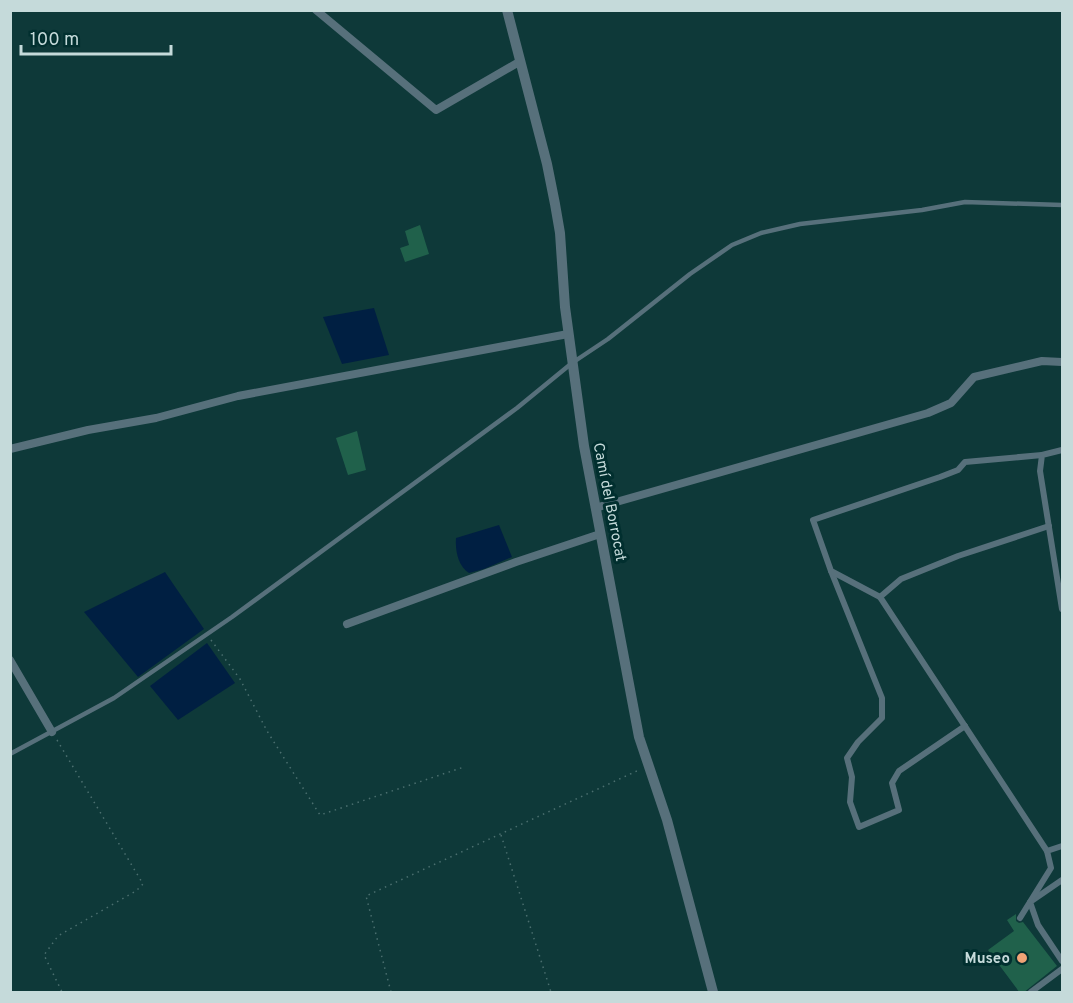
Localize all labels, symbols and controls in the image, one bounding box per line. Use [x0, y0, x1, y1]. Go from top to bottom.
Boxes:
scale bar [21, 18, 171, 56]
text: 100 m [30, 29, 79, 52]
street label: Camí del Borrocat [588, 441, 629, 563]
place label: Museo [965, 950, 1010, 969]
marker: Museo [1015, 951, 1029, 965]

